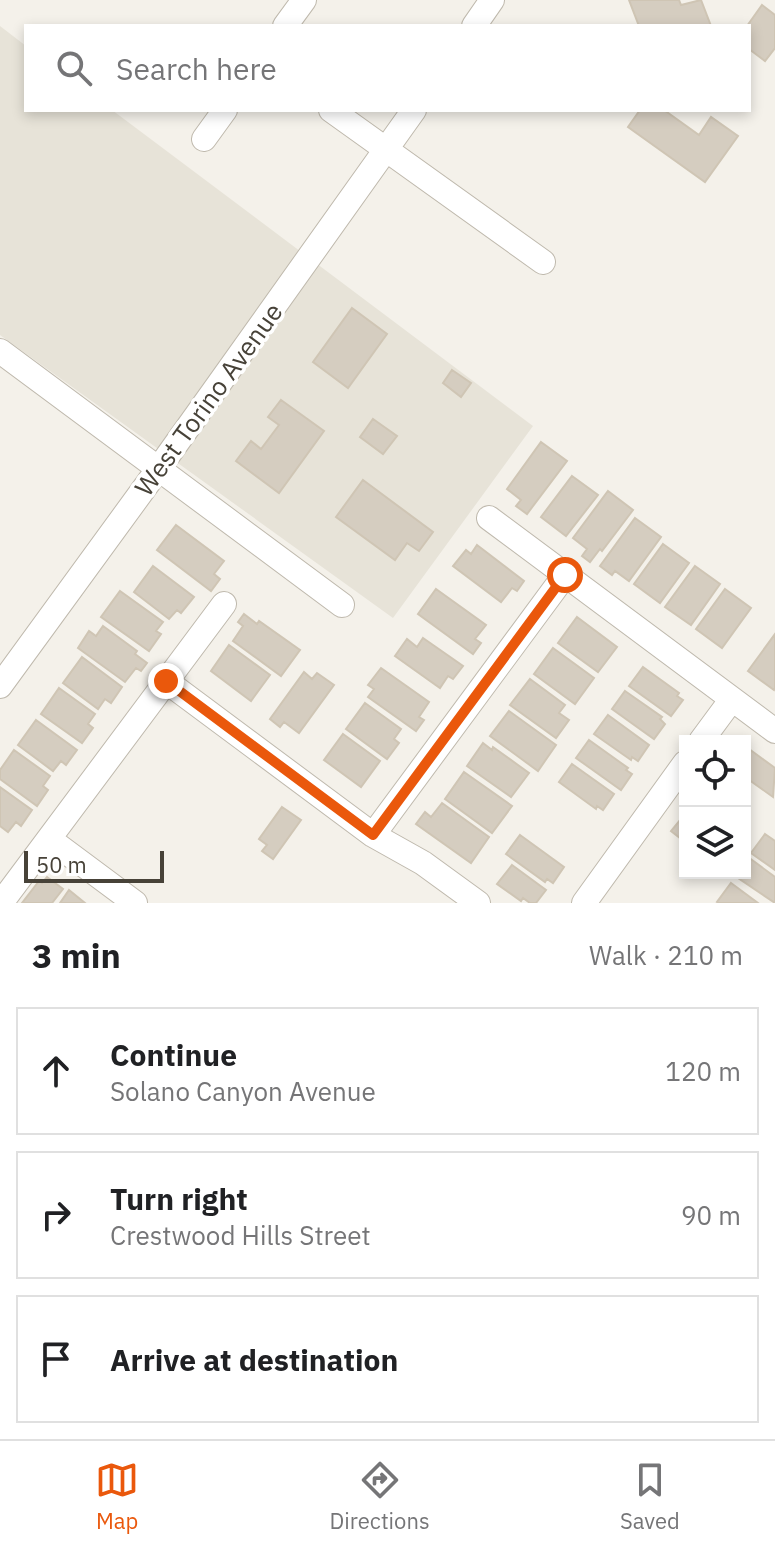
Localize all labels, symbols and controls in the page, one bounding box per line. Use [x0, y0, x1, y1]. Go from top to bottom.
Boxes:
search box [24, 24, 751, 112]
icon: search [52, 46, 96, 90]
text: Search here [116, 49, 277, 88]
street label: West Torino Avenue [126, 296, 290, 502]
route start [547, 557, 583, 593]
route end [148, 663, 184, 699]
map controls [679, 735, 751, 879]
button: locate [679, 735, 751, 807]
button: layers [679, 807, 751, 879]
scale bar [24, 847, 164, 883]
text: 50 m [36, 850, 87, 879]
text: 3 min [32, 933, 121, 977]
text: Walk · 210 m [589, 938, 743, 972]
text: Continue [110, 1035, 237, 1074]
icon: ahead [34, 1049, 78, 1093]
text: 120 m [665, 1054, 741, 1088]
text: Solano Canyon Avenue [110, 1074, 376, 1108]
text: Turn right [110, 1179, 248, 1218]
icon: right [34, 1193, 78, 1237]
text: 90 m [681, 1198, 741, 1232]
text: Crestwood Hills Street [110, 1218, 371, 1252]
icon: arrive [34, 1337, 78, 1381]
text: Arrive at destination [110, 1340, 398, 1379]
tab: Map [95, 1458, 139, 1535]
tab: Directions [330, 1458, 430, 1535]
tab: Saved [620, 1458, 680, 1535]

